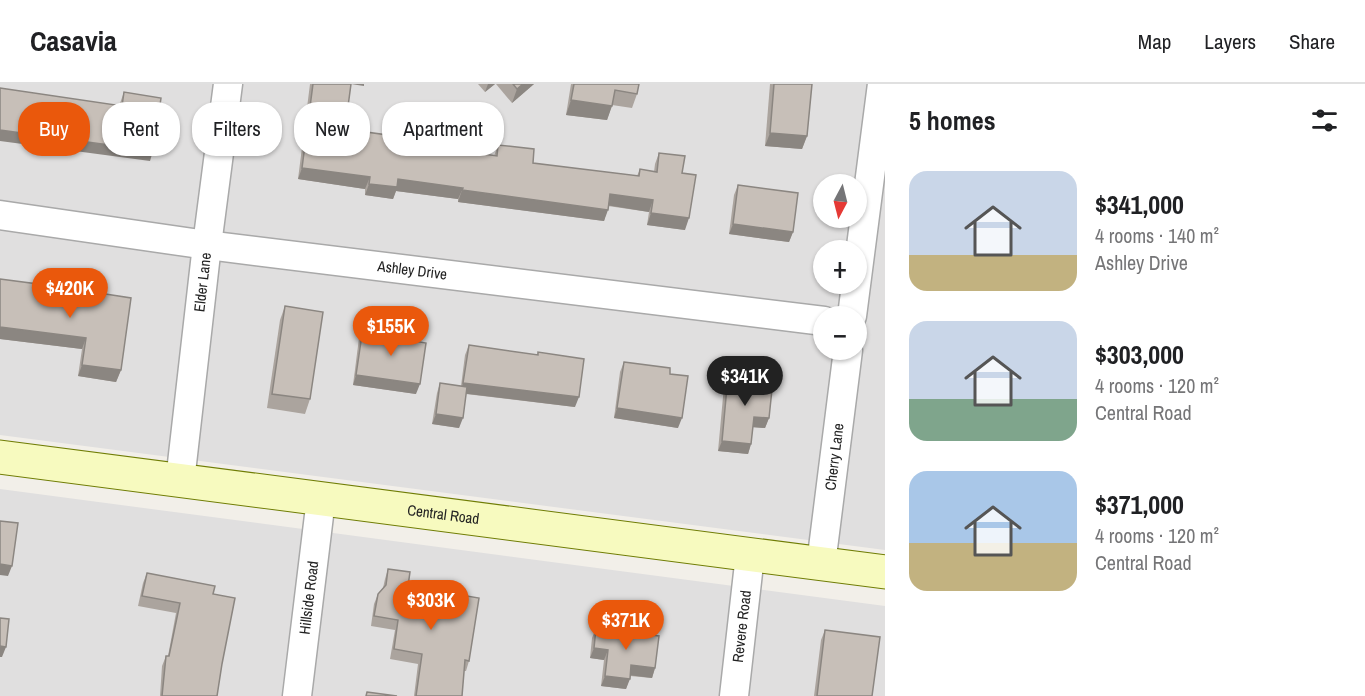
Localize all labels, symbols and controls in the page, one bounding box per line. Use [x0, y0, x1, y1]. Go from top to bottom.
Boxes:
text: Casavia [30, 22, 117, 60]
text: Map [1138, 27, 1171, 56]
text: Layers [1204, 27, 1256, 56]
text: Share [1289, 27, 1335, 56]
chip: Buy [18, 102, 90, 156]
chip: Rent [102, 102, 180, 156]
chip: Filters [192, 102, 282, 156]
chip: New [294, 102, 370, 156]
chip: Apartment [382, 102, 504, 156]
text: 5 homes [909, 103, 996, 138]
icon: filters [1308, 104, 1341, 137]
north arrow [813, 174, 867, 228]
map controls [813, 174, 867, 360]
text: $341,000 [1095, 187, 1184, 222]
icon: home [957, 195, 1029, 267]
text: 4 rooms · 140 m² [1095, 222, 1219, 249]
button: + [813, 240, 867, 294]
text: Ashley Drive [1095, 249, 1188, 276]
street label: Elder Lane [188, 251, 216, 313]
street label: Ashley Drive [375, 255, 448, 284]
pin: $420K [28, 268, 112, 319]
text: $420K [46, 274, 94, 301]
pin: $155K [349, 306, 433, 357]
button: − [813, 306, 867, 360]
text: $155K [367, 312, 415, 339]
text: $303,000 [1095, 337, 1184, 372]
icon: home [957, 345, 1029, 417]
pin: $341K [703, 356, 787, 407]
text: $341K [721, 362, 769, 389]
text: 4 rooms · 120 m² [1095, 372, 1219, 399]
text: Central Road [1095, 399, 1192, 426]
street label: Cherry Lane [819, 422, 849, 492]
text: $371,000 [1095, 487, 1184, 522]
icon: home [957, 495, 1029, 567]
street label: Central Road [406, 499, 481, 529]
text: 4 rooms · 120 m² [1095, 522, 1219, 549]
text: Central Road [1095, 549, 1192, 576]
street label: Hillside Road [294, 560, 323, 636]
pin: $303K [389, 580, 473, 631]
text: $303K [407, 586, 455, 613]
street label: Revere Road [727, 589, 756, 664]
pin: $371K [584, 600, 668, 651]
text: $371K [602, 606, 650, 633]

